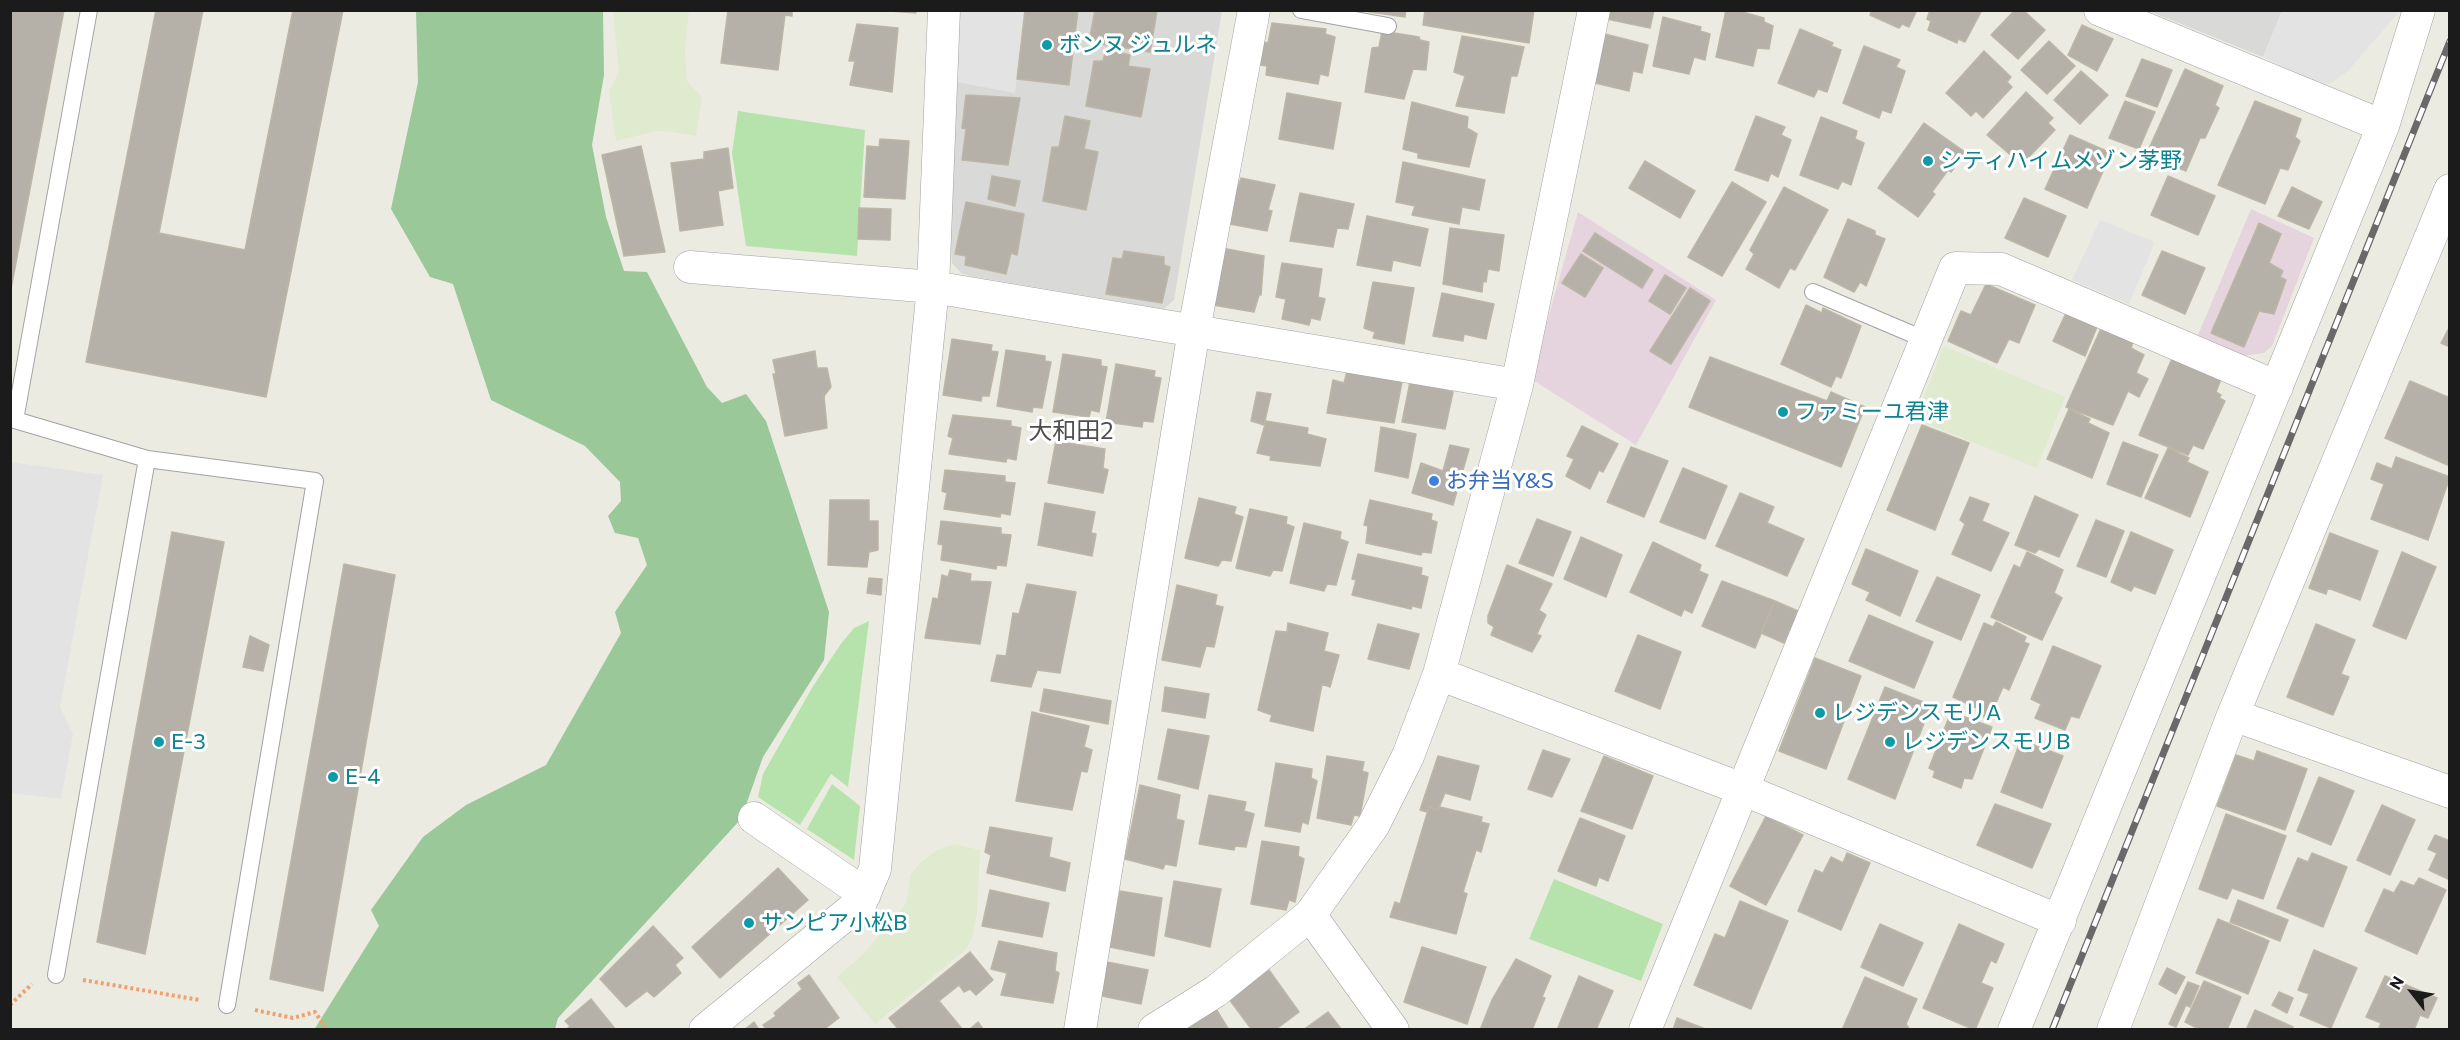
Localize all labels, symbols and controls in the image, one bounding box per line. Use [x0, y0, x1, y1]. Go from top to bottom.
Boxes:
place label: ボンヌ ジュルネ [1059, 32, 1217, 58]
marker: ボンヌ ジュルネ [1040, 38, 1054, 52]
place label: シティハイムメゾン茅野 [1940, 148, 2182, 174]
marker: シティハイムメゾン茅野 [1921, 154, 1935, 168]
place label: ファミーユ君津 [1795, 399, 1949, 425]
marker: ファミーユ君津 [1776, 405, 1790, 419]
district label: 大和田2 [1028, 417, 1114, 445]
place label: お弁当Y&S [1446, 468, 1554, 494]
marker: お弁当Y&S [1427, 474, 1441, 488]
place label: レジデンスモリA [1832, 700, 2001, 726]
marker: レジデンスモリA [1813, 706, 1827, 720]
place label: E-3 [171, 729, 206, 755]
place label: レジデンスモリB [1902, 729, 2070, 755]
marker: E-3 [152, 735, 166, 749]
marker: レジデンスモリB [1883, 735, 1897, 749]
place label: E-4 [345, 764, 381, 790]
marker: E-4 [326, 770, 340, 784]
place label: サンピア小松B [761, 910, 907, 936]
marker: サンピア小松B [742, 916, 756, 930]
north arrow [2382, 962, 2442, 1022]
text: N [2385, 972, 2407, 993]

